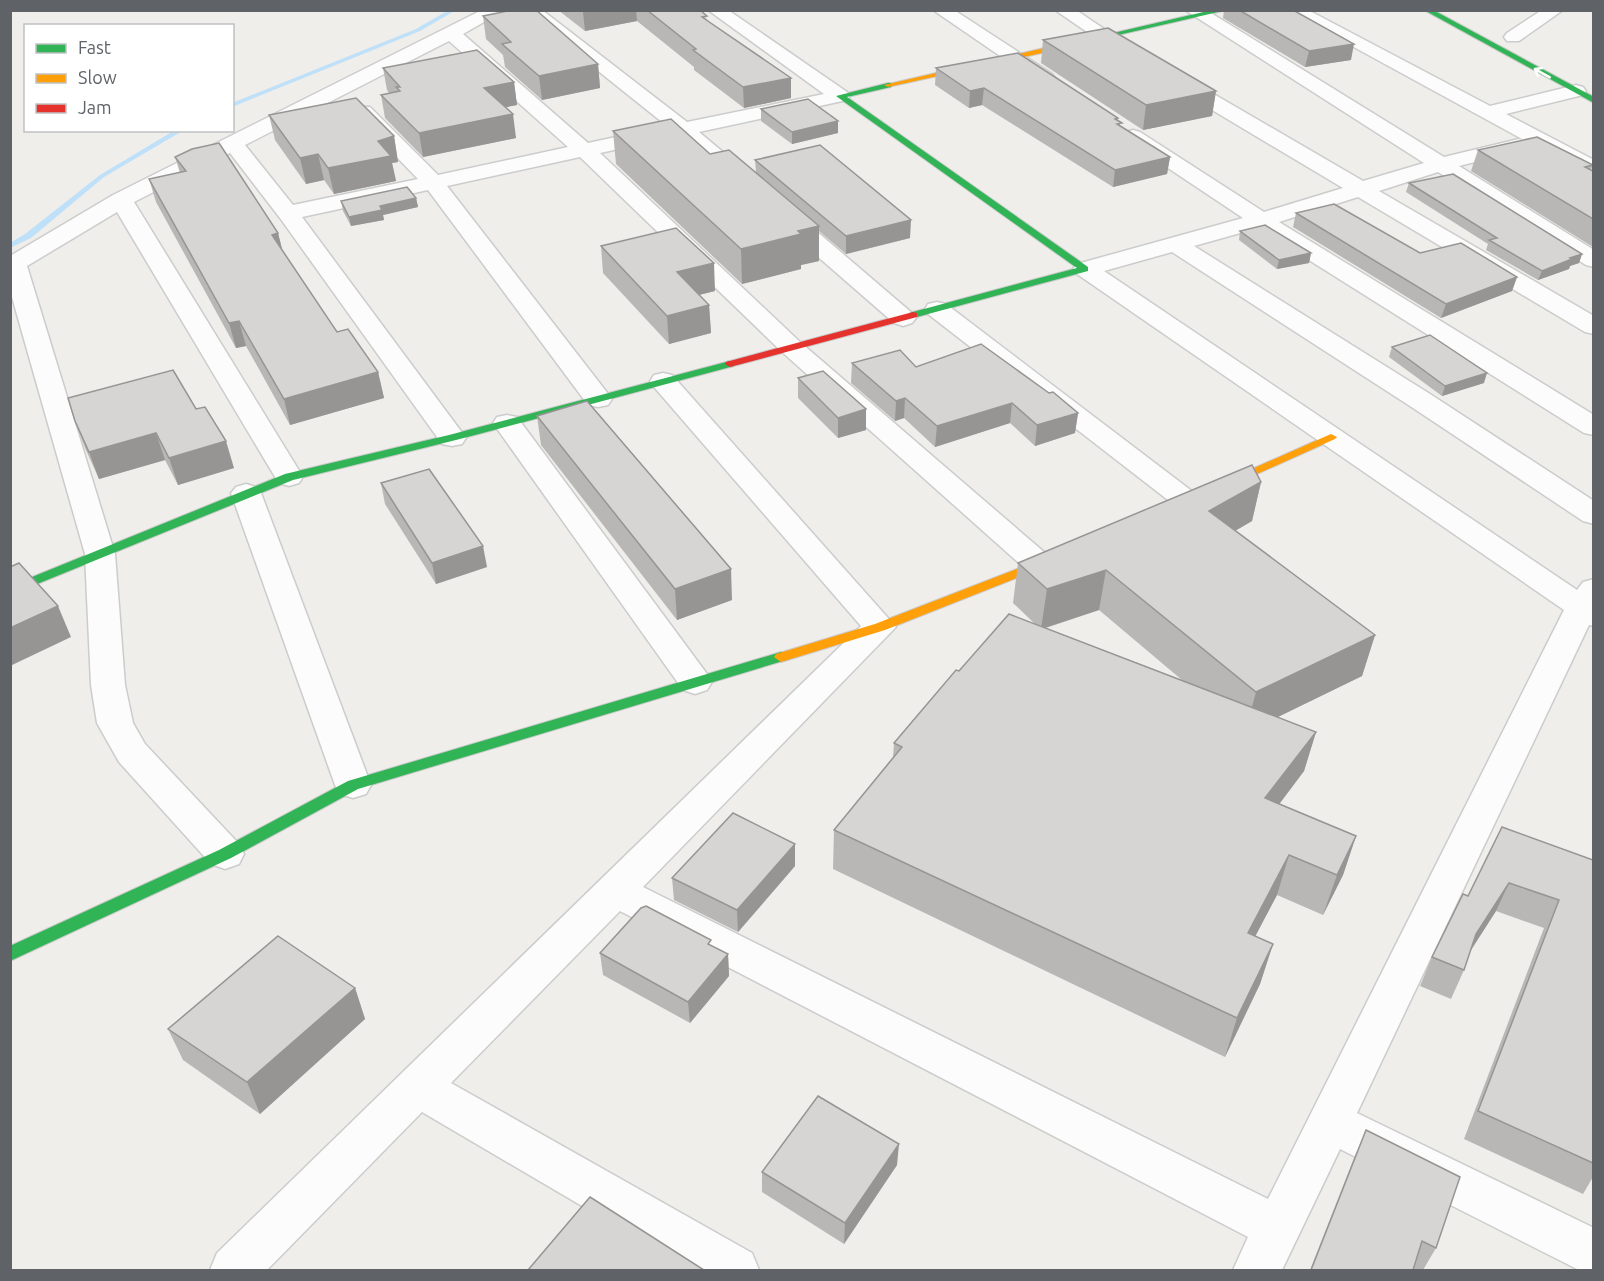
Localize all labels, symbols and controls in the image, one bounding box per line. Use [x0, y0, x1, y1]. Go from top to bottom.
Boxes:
legend [24, 24, 234, 132]
text: Fast [78, 37, 111, 57]
text: Slow [78, 67, 117, 87]
one-way arrow [1534, 67, 1552, 78]
text: Jam [78, 97, 112, 117]

